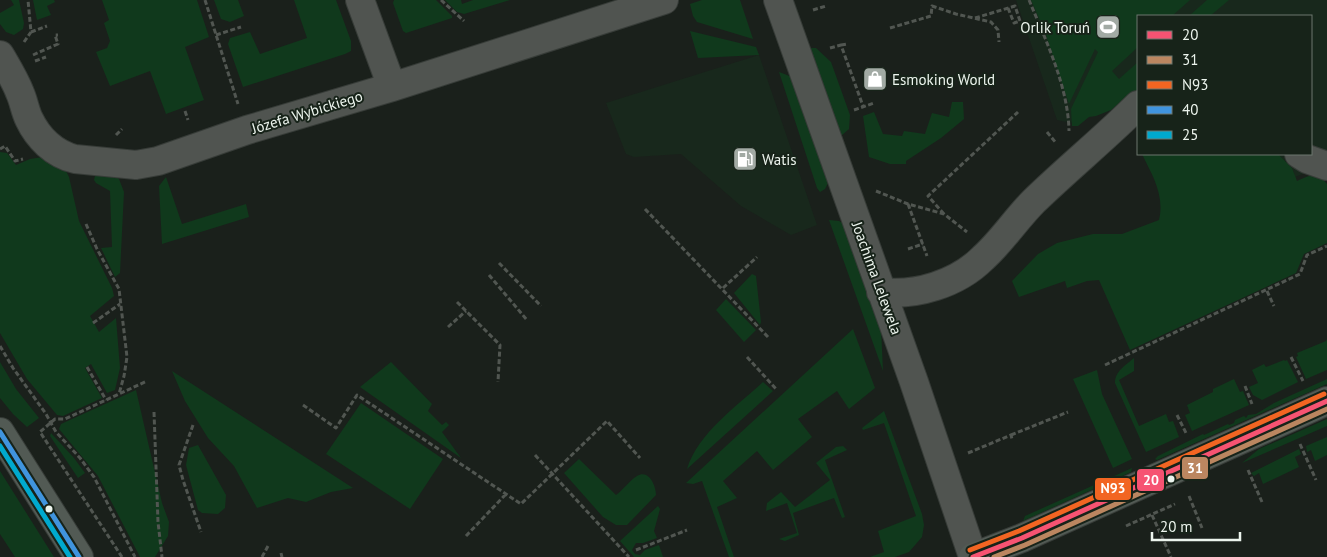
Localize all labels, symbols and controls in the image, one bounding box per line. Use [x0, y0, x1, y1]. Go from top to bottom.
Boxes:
sports icon: Orlik Toruń [1095, 14, 1121, 40]
legend [1137, 15, 1312, 155]
place label: Orlik Toruń [1020, 18, 1090, 37]
text: 20 [1182, 25, 1198, 44]
text: 31 [1182, 50, 1198, 69]
shop icon: Esmoking World [862, 66, 888, 92]
place label: Esmoking World [892, 70, 995, 89]
text: N93 [1182, 75, 1208, 94]
street label: Józefa Wybickiego [248, 86, 365, 138]
text: 40 [1182, 100, 1198, 119]
text: 25 [1182, 125, 1198, 144]
fuel station icon: Watis [732, 146, 758, 172]
place label: Watis [762, 150, 797, 169]
street label: Joachima Lelewela [847, 218, 906, 337]
line badge: 31 [1181, 456, 1209, 480]
text: 31 [1187, 459, 1203, 477]
line badge: 20 [1136, 468, 1165, 492]
text: 20 [1143, 471, 1159, 489]
unlabelled marker [1166, 474, 1176, 484]
line badge: N93 [1094, 477, 1132, 501]
text: N93 [1100, 479, 1126, 497]
unlabelled marker [44, 504, 54, 514]
scale bar [1152, 510, 1240, 542]
text: 20 m [1160, 517, 1193, 536]

